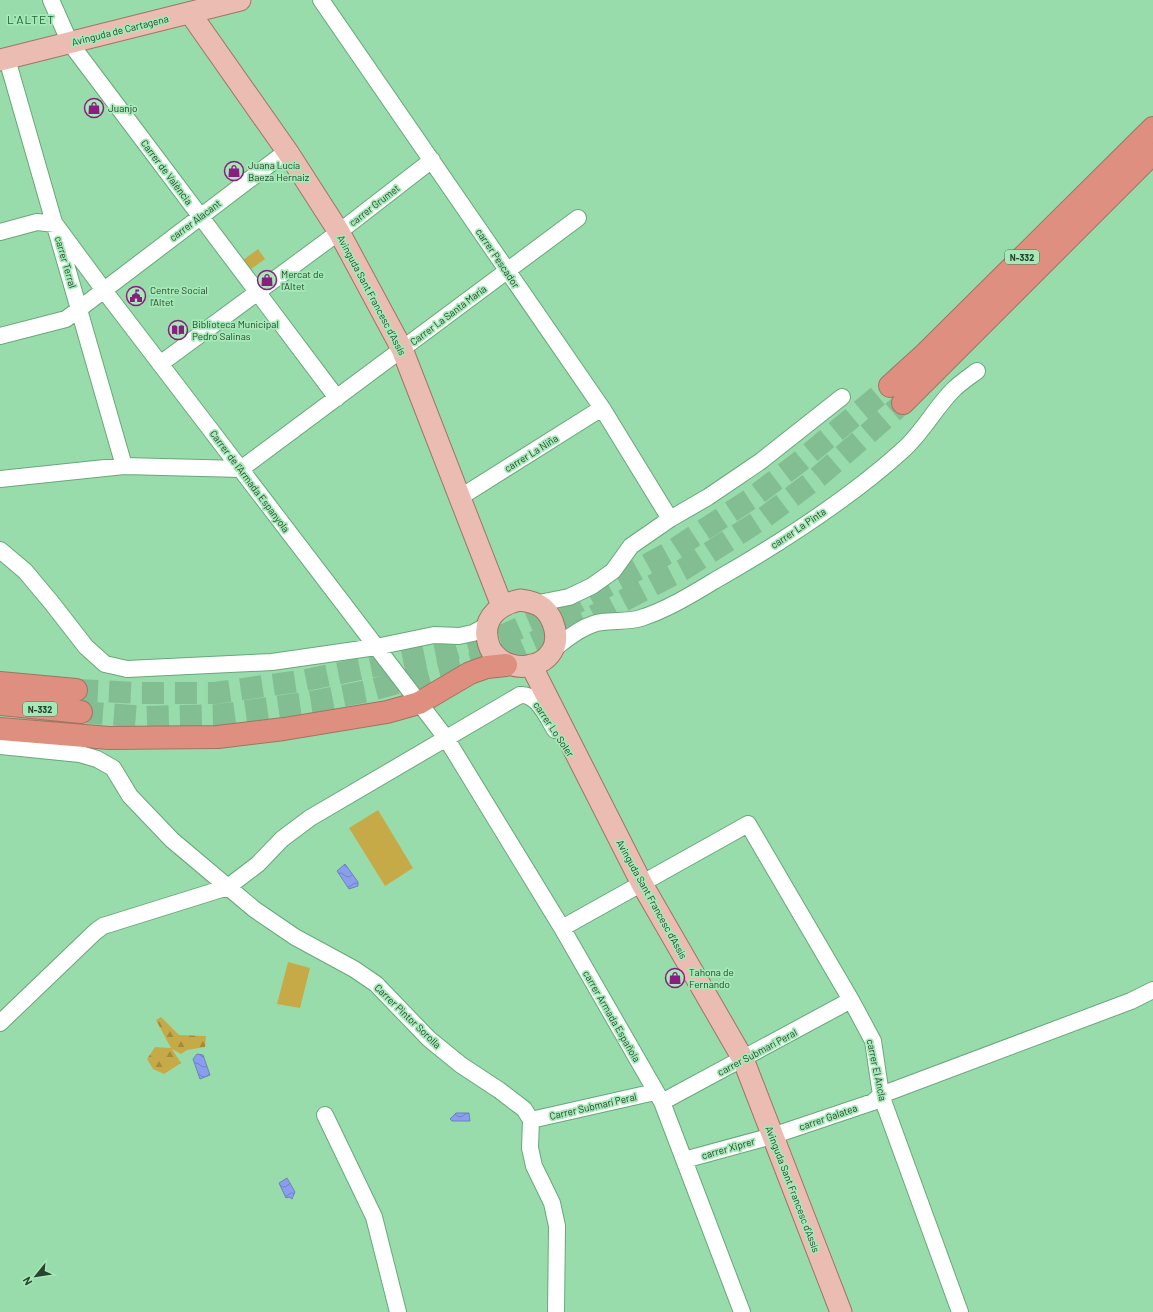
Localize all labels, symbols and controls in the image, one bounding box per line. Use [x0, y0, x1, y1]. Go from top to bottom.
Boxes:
district label: L'ALTET [7, 12, 55, 26]
street label: Avinguda de Cartagena [70, 12, 170, 48]
shop icon: Juanjo [83, 97, 105, 119]
place label: Juanjo [108, 102, 138, 114]
street label: Carrer de València [139, 137, 195, 207]
place label: Juana Lucía Baeza Hernaiz [248, 159, 310, 183]
shop icon: Juana Lucía Baeza Hernaiz [223, 160, 245, 182]
street label: carrer Grumet [346, 181, 402, 228]
street label: carrer Alacant [167, 197, 223, 243]
street label: carrer Pescador [474, 226, 523, 290]
street label: Avinguda Sant Francesc d’Assís [335, 233, 409, 357]
street label: carrer Terral [53, 235, 79, 289]
road number: N-332 [1005, 250, 1039, 264]
place label: Mercat de l'Altet [281, 268, 324, 292]
shop icon: Mercat de l'Altet [256, 269, 278, 291]
street label: Carrer La Santa María [408, 282, 488, 348]
place label: Centre Social l'Altet [150, 284, 208, 308]
public building icon: Centre Social l'Altet [125, 285, 147, 307]
place label: Biblioteca Municipal Pedro Salinas [192, 318, 279, 342]
library icon: Biblioteca Municipal Pedro Salinas [167, 319, 189, 341]
street label: Carrer de l'Armada Espanyola [208, 428, 292, 534]
street label: carrer La Niña [502, 432, 560, 474]
street label: carrer La Pinta [768, 505, 828, 551]
street label: carrer Lo Soler [531, 699, 577, 759]
road number: N-332 [23, 702, 57, 716]
street label: Avinguda Sant Francesc d'Assís [614, 837, 690, 961]
place label: Tahona de Fernando [689, 966, 734, 990]
shop icon: Tahona de Fernando [664, 967, 686, 989]
street label: carrer Armada Española [581, 968, 643, 1064]
street label: Carrer Pintor Sorolla [372, 981, 444, 1051]
street label: carrer Submarí Peral [715, 1026, 799, 1078]
street label: carrer El Ancla [865, 1038, 889, 1102]
street label: Carrer Submarí Peral [548, 1090, 638, 1122]
street label: carrer Galatea [797, 1101, 859, 1133]
street label: Avinguda Sant Francesc d'Assís [763, 1124, 823, 1254]
street label: carrer Xiprer [700, 1135, 756, 1161]
north arrow [16, 1256, 56, 1296]
text: N [19, 1275, 34, 1288]

